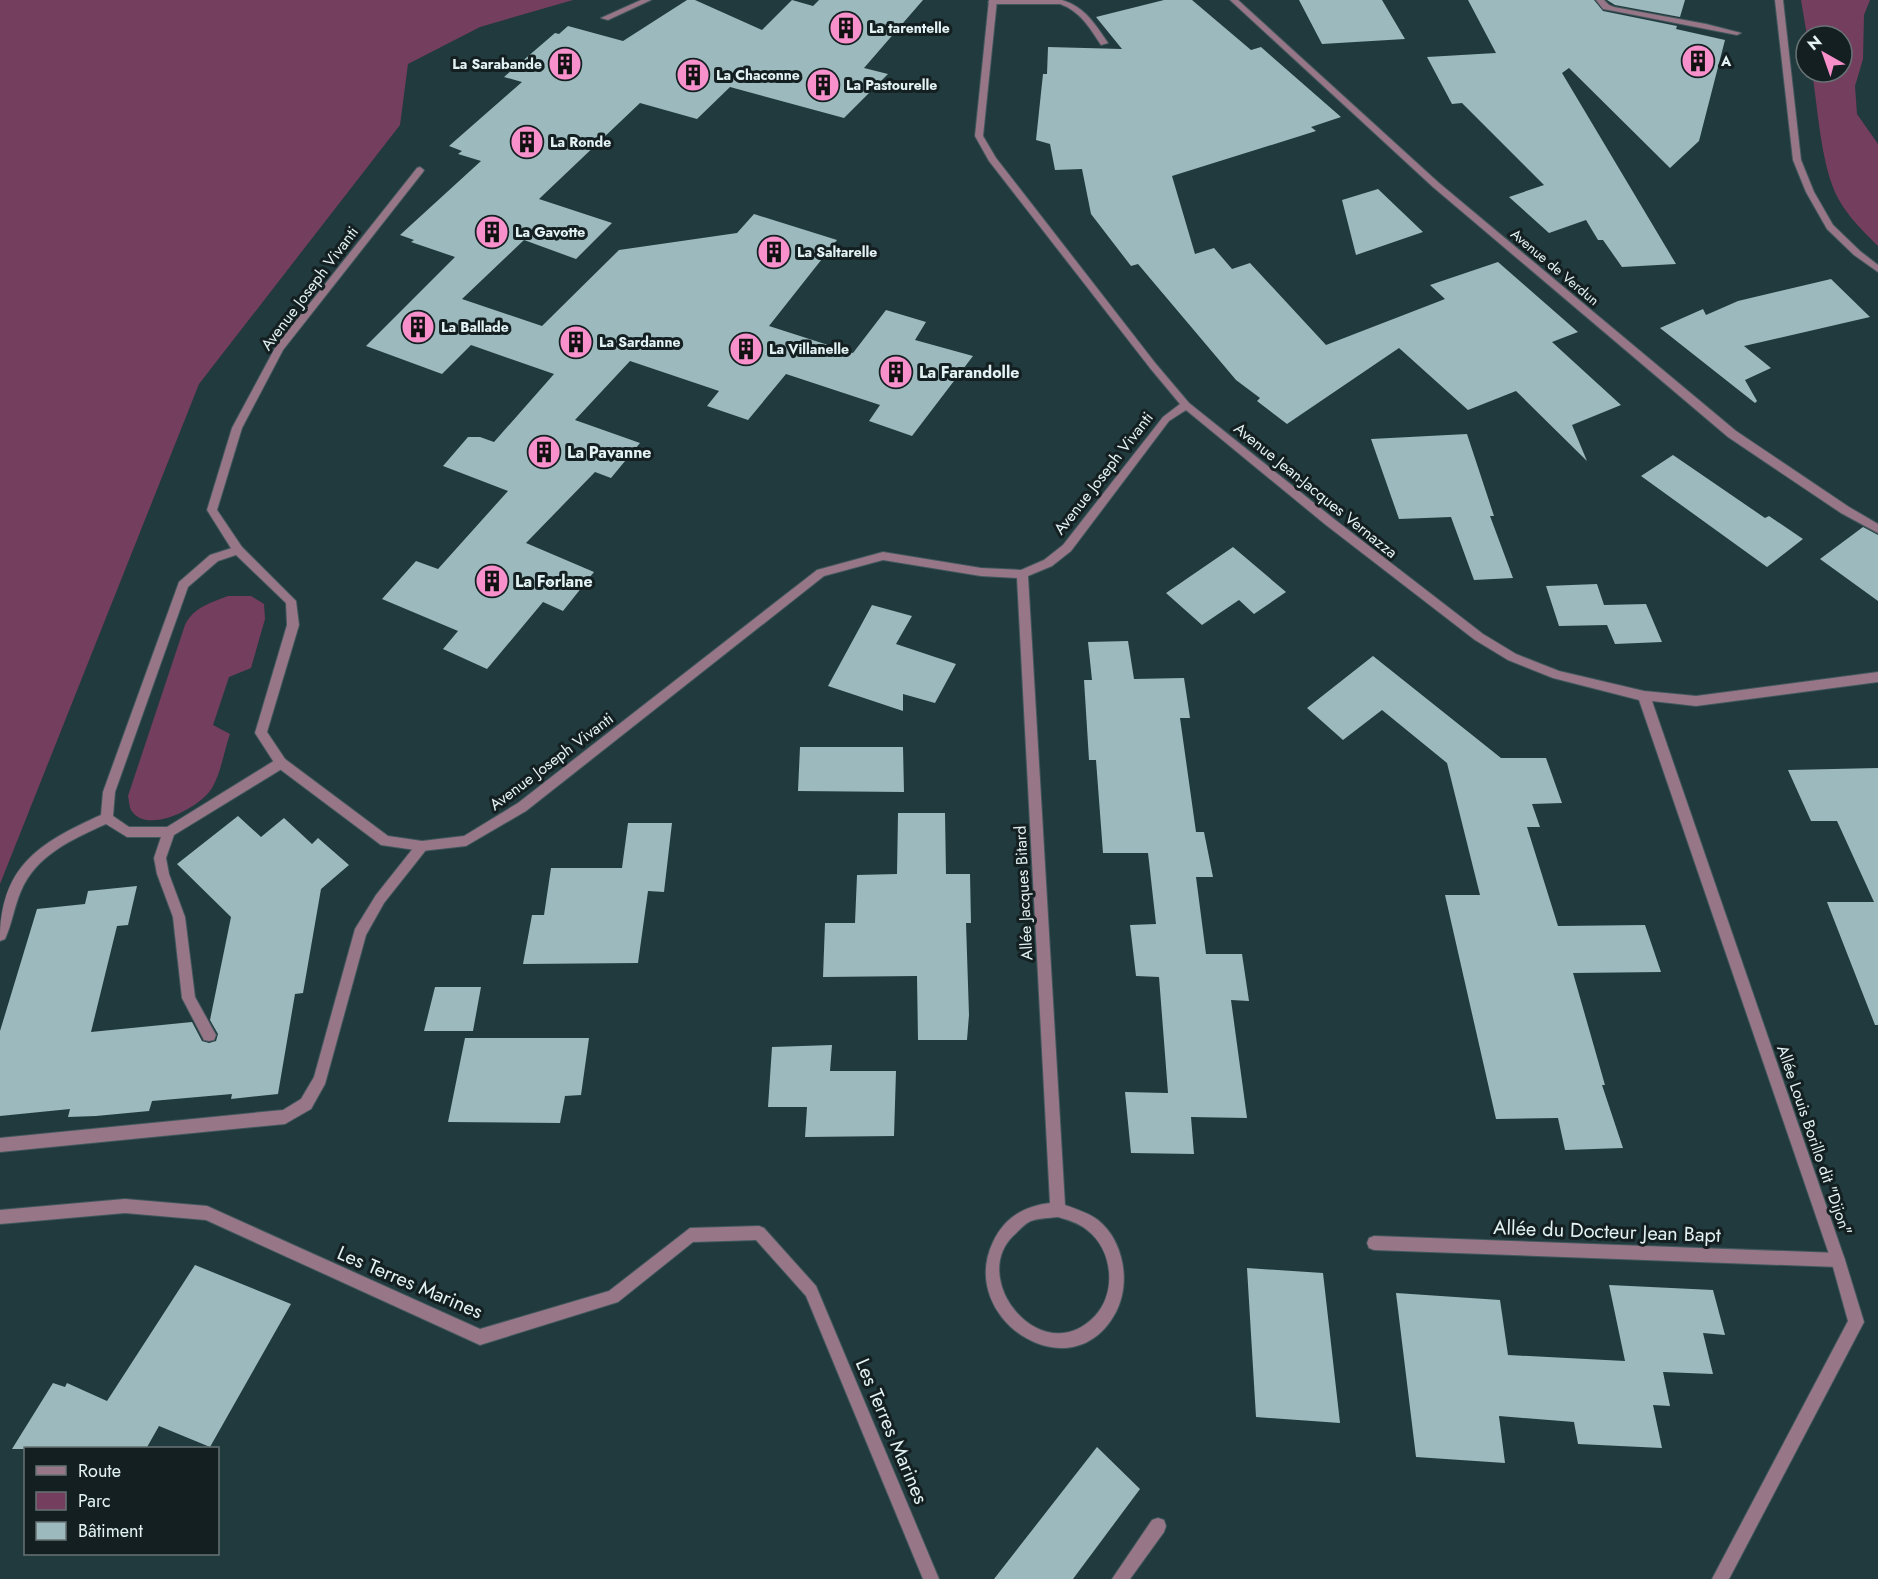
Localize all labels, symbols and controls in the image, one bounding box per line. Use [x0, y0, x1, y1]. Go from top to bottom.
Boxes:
building icon: La tarentelle [828, 10, 864, 46]
place label: La tarentelle [869, 18, 950, 38]
north arrow [1794, 24, 1854, 84]
text: N [1802, 30, 1827, 56]
building icon: A [1680, 43, 1716, 79]
building icon: La Sarabande [547, 46, 583, 82]
place label: A [1720, 51, 1732, 71]
place label: La Sarabande [452, 54, 542, 74]
building icon: La Chaconne [675, 57, 711, 93]
place label: La Chaconne [716, 65, 800, 85]
building icon: La Pastourelle [805, 67, 841, 103]
place label: La Pastourelle [846, 75, 937, 95]
building icon: La Ronde [509, 124, 545, 160]
place label: La Ronde [550, 132, 611, 152]
building icon: La Gavotte [474, 214, 510, 250]
street label: Avenue Joseph Vivanti [255, 221, 364, 355]
place label: La Gavotte [515, 222, 585, 242]
street label: Avenue de Verdun [1506, 224, 1604, 310]
building icon: La Saltarelle [756, 234, 792, 270]
place label: La Saltarelle [797, 242, 877, 262]
building icon: La Ballade [400, 309, 436, 345]
place label: La Ballade [441, 317, 509, 337]
building icon: La Sardanne [558, 324, 594, 360]
building icon: La Villanelle [728, 331, 764, 367]
place label: La Sardanne [599, 332, 681, 352]
place label: La Villanelle [769, 339, 849, 359]
building icon: La Farandolle [878, 354, 914, 390]
place label: La Farandolle [919, 361, 1019, 384]
street label: Avenue Joseph Vivanti [1048, 407, 1159, 540]
street label: Avenue Jean-Jacques Vernazza [1229, 417, 1402, 564]
building icon: La Pavanne [526, 434, 562, 470]
place label: La Pavanne [567, 441, 652, 464]
building icon: La Forlane [474, 563, 510, 599]
place label: La Forlane [515, 570, 593, 593]
street label: Avenue Joseph Vivanti [484, 707, 618, 816]
street label: Allée Jacques Bitard [1008, 825, 1039, 961]
street label: Allée Louis Borillo dit "Dijon" [1771, 1042, 1858, 1238]
street label: Allée du Docteur Jean Bapt [1493, 1213, 1721, 1250]
street label: Les Terres Marines [333, 1239, 487, 1326]
street label: Les Terres Marines [848, 1354, 935, 1508]
legend [24, 1447, 219, 1555]
text: Route [78, 1458, 121, 1484]
text: Parc [78, 1488, 111, 1514]
text: Bâtiment [78, 1518, 144, 1544]

